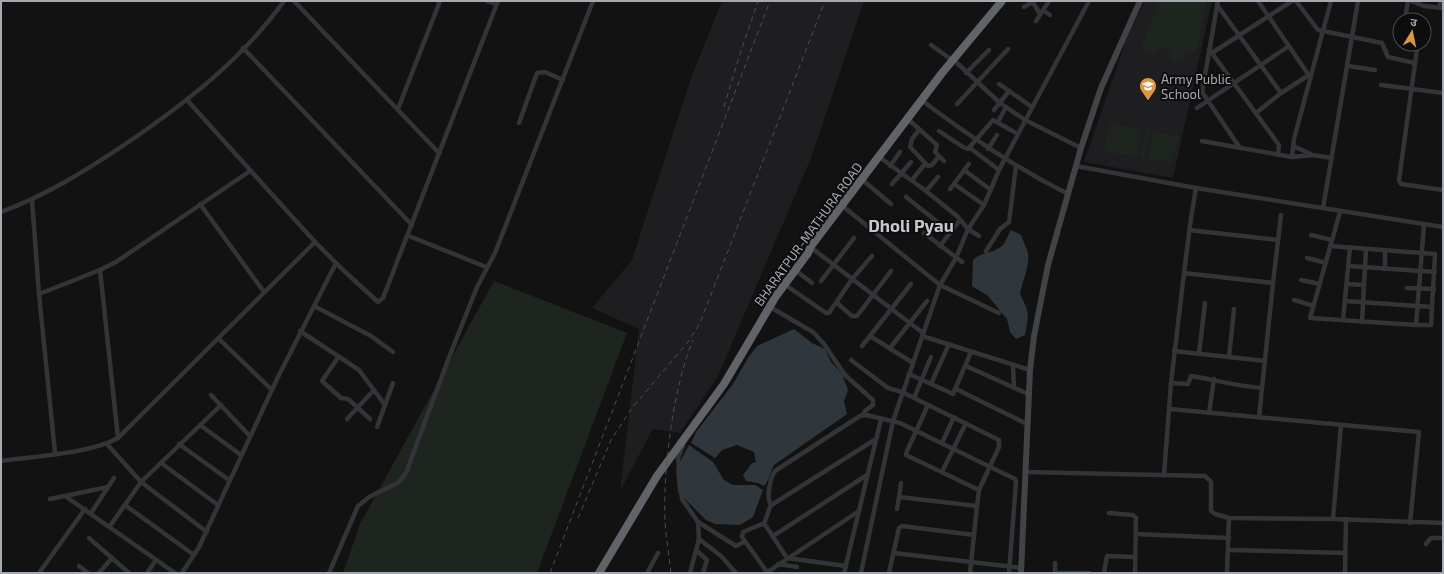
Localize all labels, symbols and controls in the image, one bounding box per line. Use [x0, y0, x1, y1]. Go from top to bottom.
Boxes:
north arrow [1392, 12, 1432, 52]
text: उ [1410, 15, 1419, 29]
place label: Army Public School [1161, 71, 1231, 102]
school or university icon: Army Public School [1138, 76, 1158, 101]
street label: BHARATPUR-MATHURA ROAD [750, 159, 866, 309]
district label: Dholi Pyau [868, 215, 954, 236]

